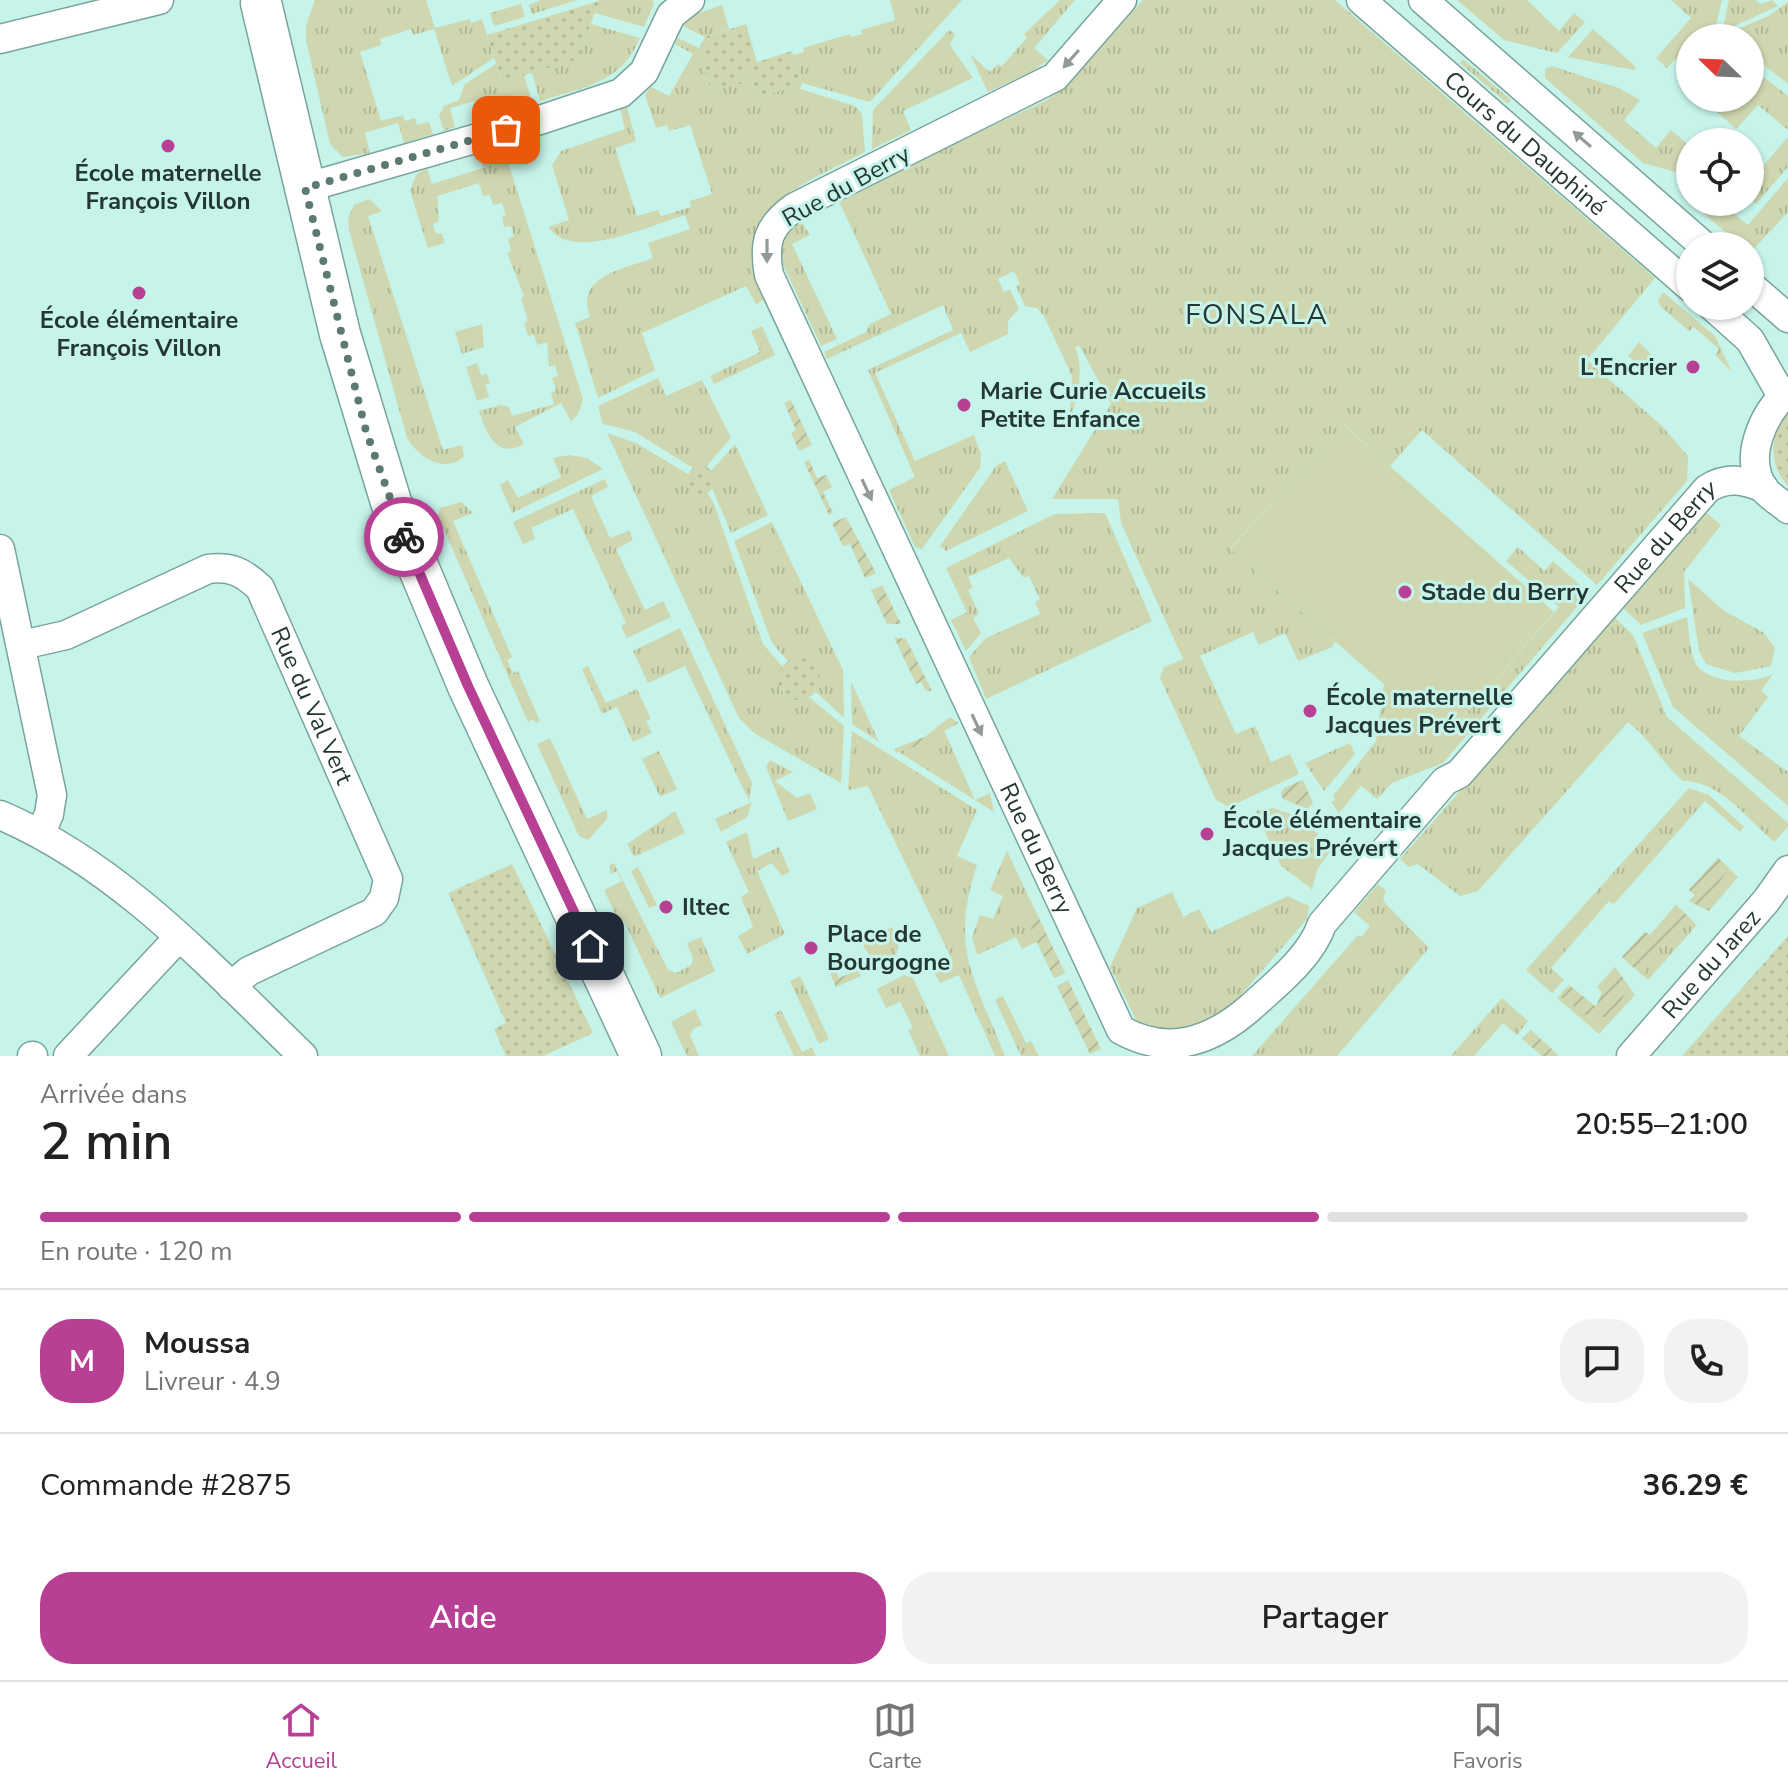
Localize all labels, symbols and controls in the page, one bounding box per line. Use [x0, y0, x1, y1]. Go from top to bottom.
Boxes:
north arrow [1676, 24, 1764, 112]
map controls [1676, 24, 1764, 320]
one-way arrow [1063, 49, 1080, 69]
street label: Cours du Dauphiné [1437, 64, 1613, 223]
pin [472, 96, 540, 164]
icon: bag [484, 108, 528, 152]
button: locate [1676, 128, 1764, 216]
one-way arrow [1573, 131, 1593, 148]
marker: École maternelle François Villon [159, 137, 177, 155]
street label: Rue du Berry [776, 137, 916, 234]
place label: École maternelle François Villon [74, 157, 262, 217]
button: layers [1676, 232, 1764, 320]
one-way arrow [761, 239, 773, 265]
marker: École élémentaire François Villon [130, 284, 148, 302]
district label: FONSALA [1185, 296, 1329, 334]
place label: École élémentaire François Villon [40, 304, 238, 364]
place label: L'Encrier [1580, 351, 1678, 383]
marker: L'Encrier [1684, 358, 1702, 376]
place label: Marie Curie Accueils Petite Enfance [980, 375, 1206, 435]
marker: Marie Curie Accueils Petite Enfance [955, 396, 973, 414]
street label: Rue du Berry [1607, 471, 1723, 600]
one-way arrow [860, 478, 874, 502]
courier [364, 497, 444, 577]
icon: bike [382, 515, 426, 559]
place label: Stade du Berry [1421, 576, 1589, 608]
marker: Stade du Berry [1396, 583, 1414, 601]
street label: Rue du Val Vert [263, 622, 361, 790]
place label: École maternelle Jacques Prévert [1325, 681, 1513, 741]
marker: École maternelle Jacques Prévert [1301, 702, 1319, 720]
one-way arrow [970, 714, 984, 737]
street label: Rue du Berry [992, 778, 1081, 920]
place label: École élémentaire Jacques Prévert [1222, 804, 1422, 864]
marker: École élémentaire Jacques Prévert [1198, 825, 1216, 843]
place label: Iltec [682, 891, 730, 923]
marker: Iltec [657, 898, 675, 916]
street label: Rue du Jarez [1655, 903, 1768, 1025]
pin [556, 912, 624, 980]
place label: Place de Bourgogne [827, 918, 950, 978]
icon: home [568, 924, 612, 968]
marker: Place de Bourgogne [802, 939, 820, 957]
text: Arrivée dans [40, 1077, 187, 1112]
text: 20:55–21:00 [1575, 1104, 1748, 1145]
text: 2 min [40, 1106, 173, 1177]
text: En route · 120 m [40, 1234, 233, 1269]
button: chat [1560, 1319, 1644, 1403]
button: phone [1664, 1319, 1748, 1403]
text: Moussa [144, 1323, 250, 1364]
text: M [69, 1341, 95, 1382]
text: Livreur · 4.9 [144, 1364, 281, 1399]
text: Commande #2875 [40, 1465, 291, 1506]
text: 36.29 € [1642, 1465, 1748, 1506]
button: Aide [40, 1572, 886, 1664]
button: Partager [902, 1572, 1748, 1664]
tab: Accueil [265, 1698, 337, 1776]
tab: Carte [868, 1698, 922, 1776]
tab: Favoris [1452, 1698, 1523, 1776]

